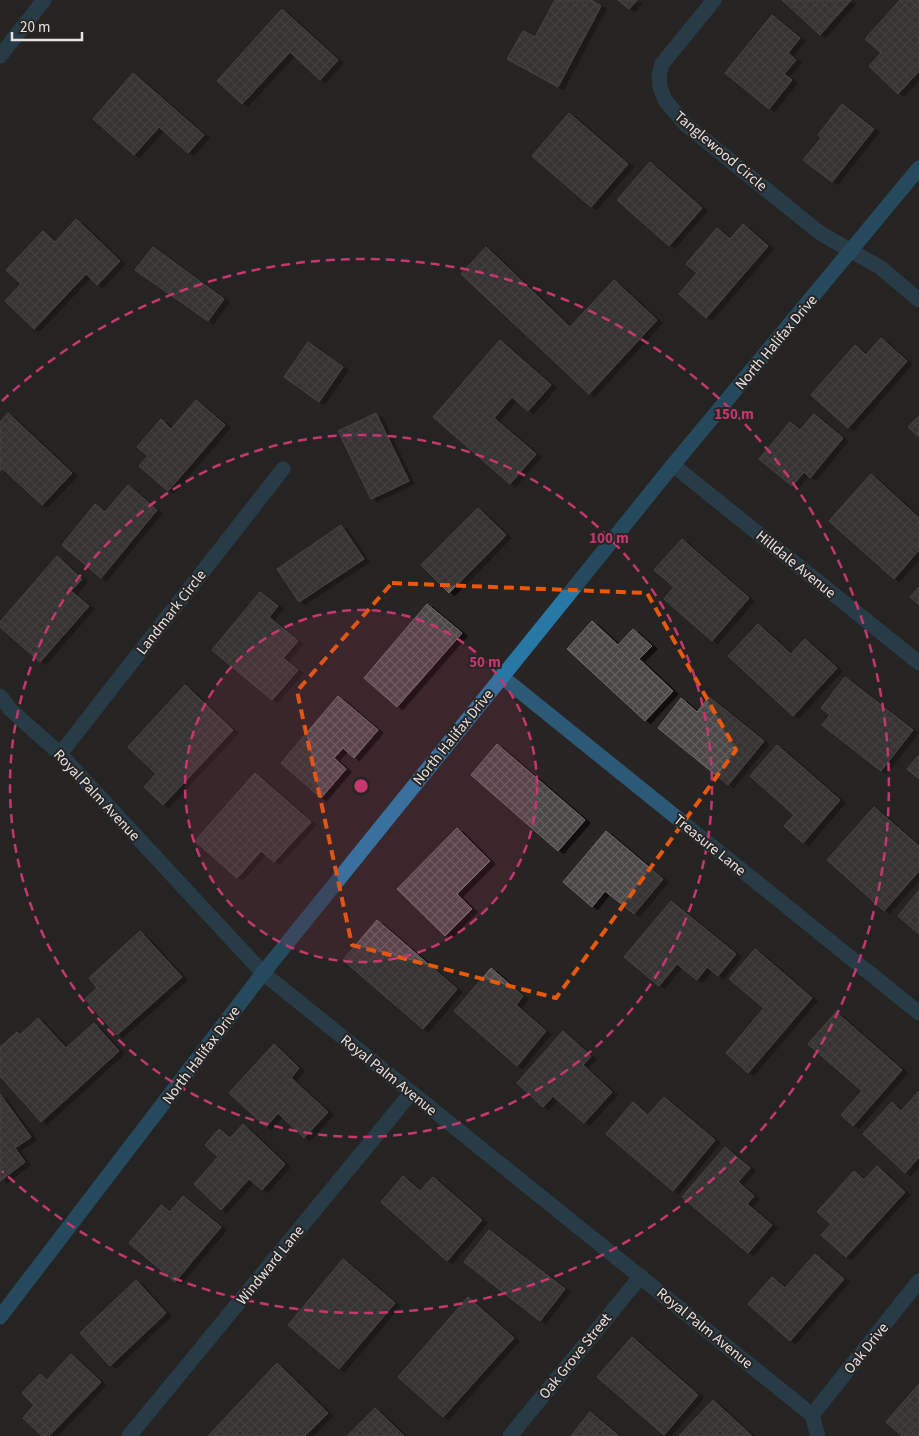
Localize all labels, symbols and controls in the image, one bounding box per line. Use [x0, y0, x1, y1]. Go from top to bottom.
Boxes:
scale bar [12, 10, 82, 42]
text: 20 m [20, 17, 50, 38]
street label: Tanglewood Circle [670, 106, 772, 197]
street label: North Halifax Drive [730, 290, 822, 394]
text: 150 m [714, 404, 754, 425]
street label: Hilldale Avenue [751, 526, 840, 603]
text: 100 m [589, 528, 629, 549]
street label: Landmark Circle [132, 565, 211, 659]
text: 50 m [469, 652, 501, 673]
street label: North Halifax Drive [408, 685, 499, 790]
street label: Royal Palm Avenue [49, 745, 145, 846]
centre of rings [352, 777, 370, 795]
street label: Treasure Lane [669, 810, 750, 881]
street label: North Halifax Drive [158, 1002, 245, 1109]
street label: Royal Palm Avenue [336, 1030, 441, 1121]
street label: Windward Lane [232, 1221, 309, 1310]
street label: Royal Palm Avenue [652, 1283, 757, 1374]
street label: Oak Grove Street [534, 1309, 617, 1404]
street label: Oak Drive [839, 1318, 894, 1378]

